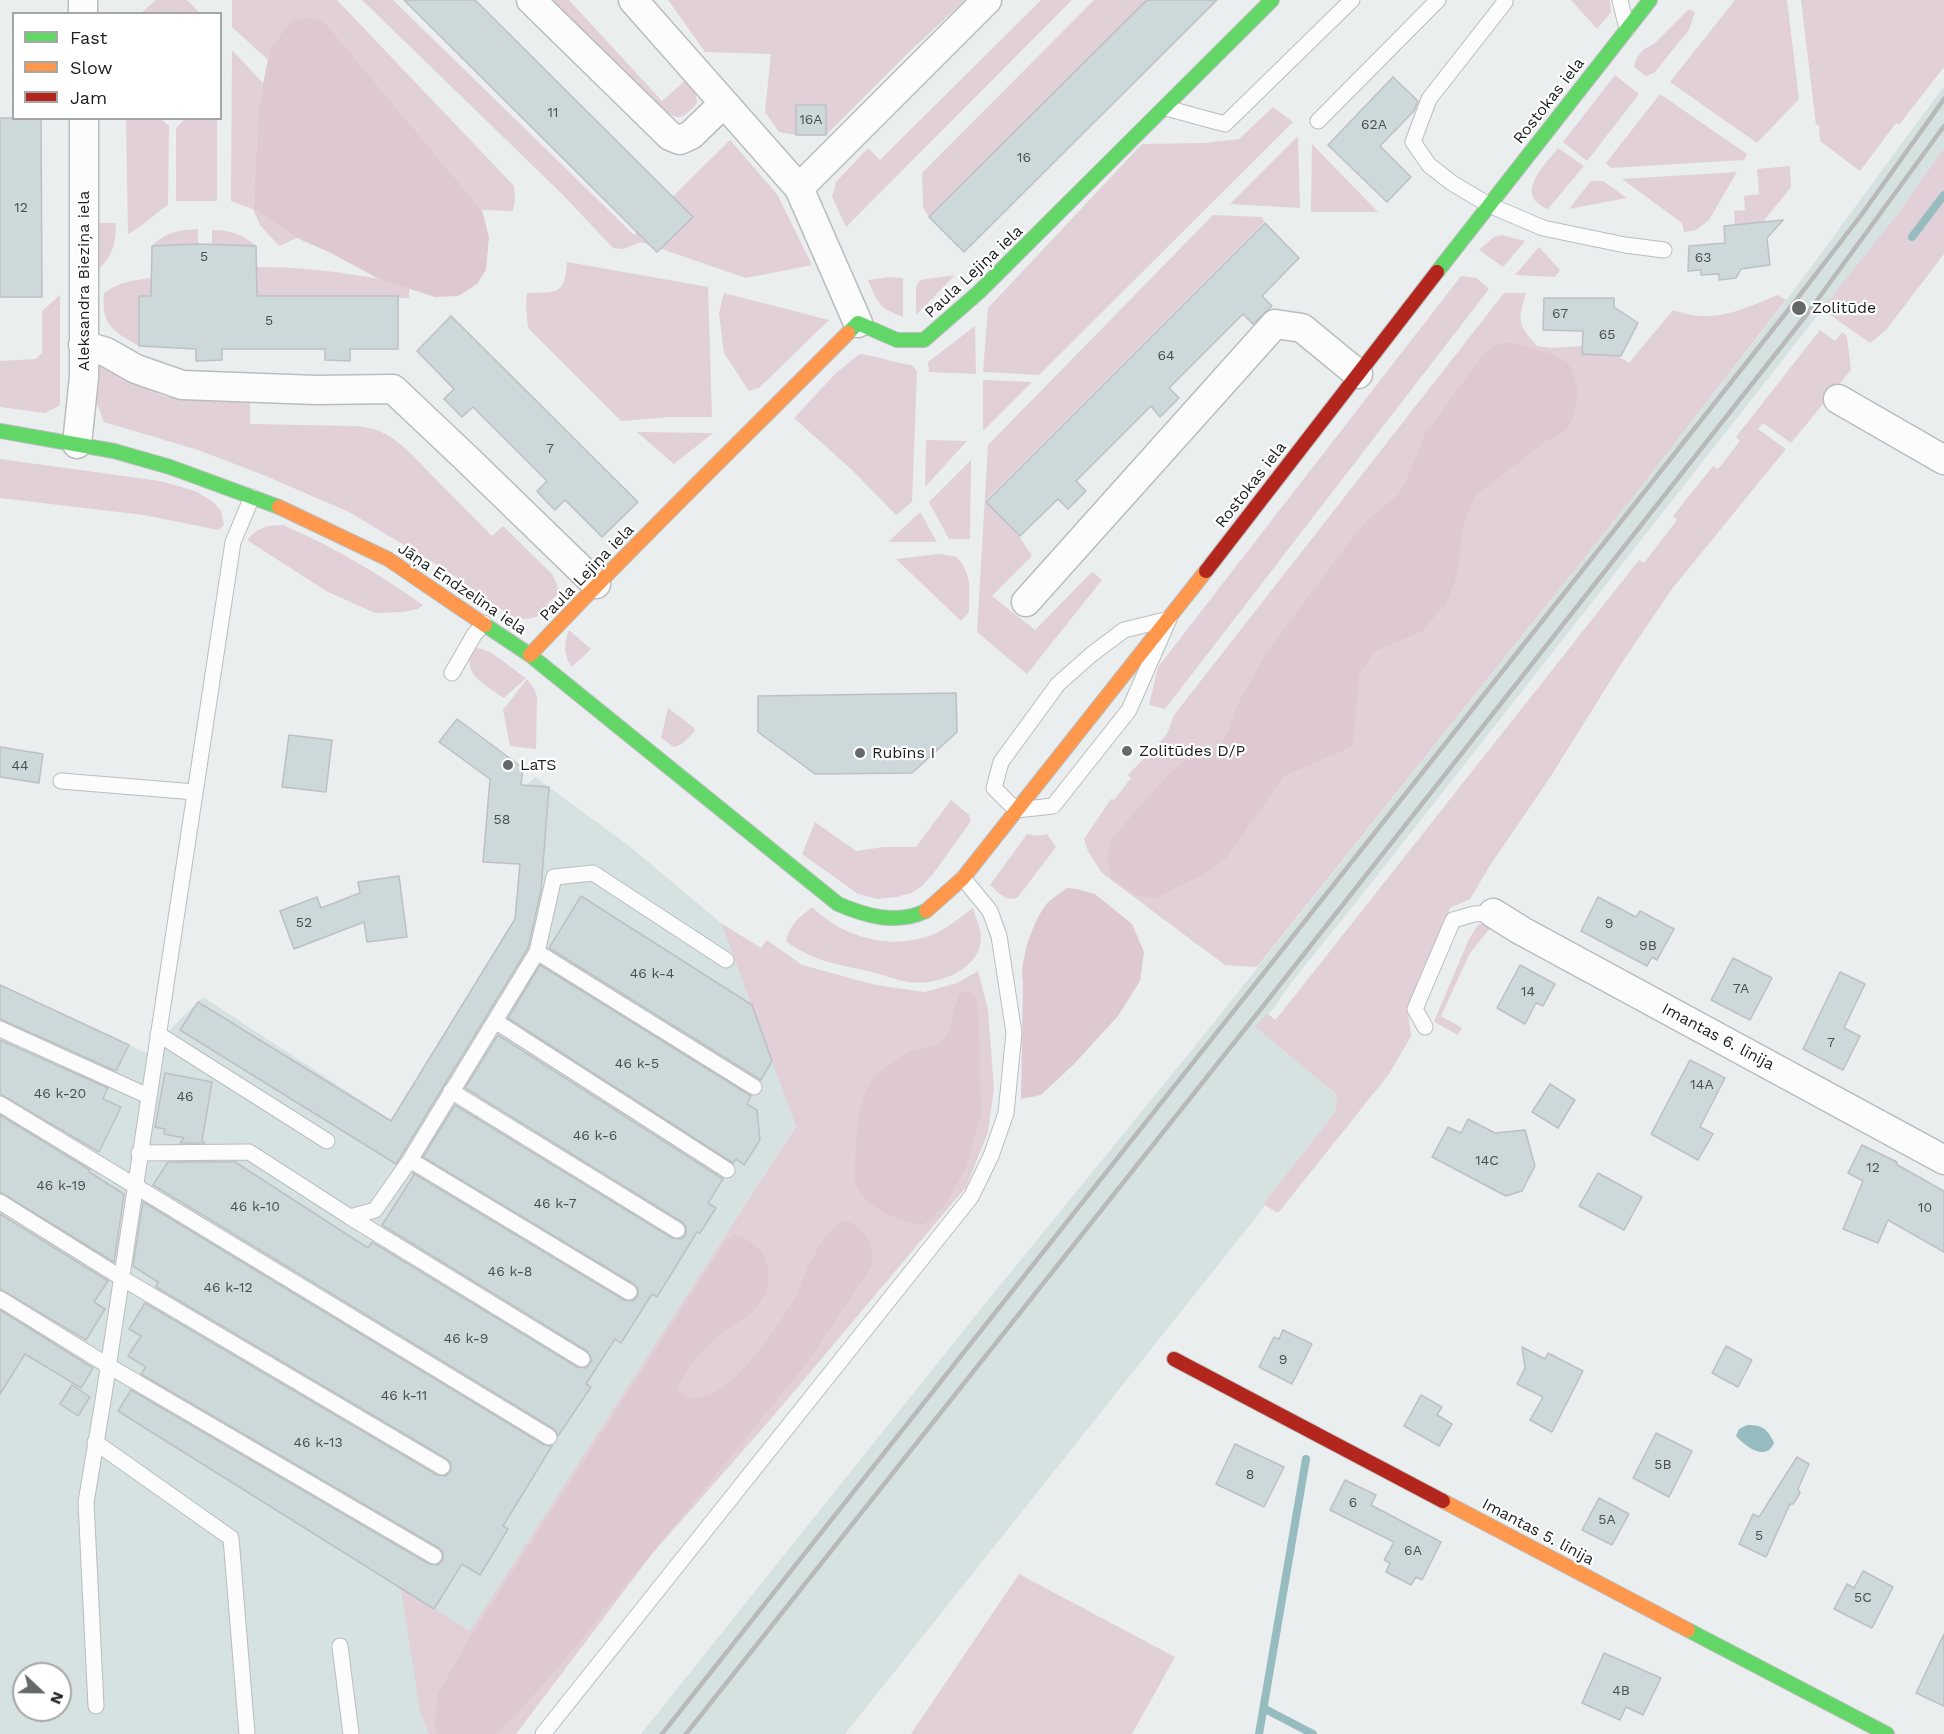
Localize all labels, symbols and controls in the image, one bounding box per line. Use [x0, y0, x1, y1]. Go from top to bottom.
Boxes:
legend [12, 12, 222, 120]
text: Fast [70, 27, 107, 48]
street label: Rostokas iela [1509, 54, 1589, 148]
text: Slow [70, 57, 113, 78]
text: Jam [70, 87, 107, 108]
house number: 11 [548, 105, 558, 121]
house number: 16A [799, 112, 823, 128]
house number: 62A [1361, 117, 1387, 133]
house number: 16 [1017, 150, 1031, 166]
street label: Aleksandra Bieziņa iela [74, 191, 94, 371]
house number: 12 [14, 200, 28, 216]
street label: Paula Lejiņa iela [921, 222, 1027, 322]
house number: 5 [200, 249, 208, 265]
house number: 63 [1695, 250, 1711, 266]
place label: Zolitūde [1812, 298, 1876, 318]
marker: Zolitūde [1790, 299, 1808, 317]
house number: 67 [1552, 306, 1568, 322]
house number: 5 [265, 313, 273, 329]
house number: 65 [1599, 327, 1615, 343]
house number: 64 [1157, 348, 1175, 364]
street label: Rostokas iela [1211, 438, 1291, 532]
house number: 7 [546, 441, 554, 457]
street label: Paula Lejiņa iela [536, 521, 638, 625]
street label: Jāņa Endzelīna iela [394, 539, 530, 639]
place label: Zolitūdes D/P [1139, 741, 1245, 761]
place label: Rubīns I [872, 743, 935, 763]
marker: Zolitūdes D/P [1120, 744, 1134, 758]
marker: Rubīns I [853, 746, 867, 760]
place label: LaTS [520, 755, 557, 775]
house number: 44 [11, 758, 29, 774]
marker: LaTS [501, 758, 515, 772]
house number: 58 [494, 812, 510, 828]
house number: 52 [296, 915, 312, 931]
house number: 9 [1605, 916, 1613, 932]
house number: 9B [1639, 938, 1657, 954]
house number: 46 k-4 [630, 966, 674, 982]
house number: 7A [1733, 981, 1749, 997]
house number: 14 [1521, 984, 1535, 1000]
street label: Imantas 6. līnija [1659, 999, 1777, 1075]
house number: 7 [1827, 1035, 1835, 1051]
house number: 46 k-5 [615, 1056, 659, 1072]
house number: 14A [1690, 1077, 1714, 1093]
house number: 46 k-20 [34, 1086, 86, 1102]
house number: 46 [176, 1089, 194, 1105]
house number: 46 k-6 [573, 1128, 617, 1144]
house number: 14C [1475, 1153, 1499, 1169]
house number: 12 [1866, 1160, 1880, 1176]
house number: 46 k-19 [36, 1178, 86, 1194]
house number: 46 k-7 [533, 1196, 577, 1212]
house number: 46 k-10 [230, 1199, 280, 1215]
house number: 10 [1918, 1200, 1932, 1216]
house number: 46 k-8 [488, 1264, 532, 1280]
house number: 46 k-12 [203, 1280, 253, 1296]
house number: 46 k-9 [444, 1331, 488, 1347]
house number: 9 [1279, 1352, 1287, 1368]
house number: 46 k-11 [381, 1388, 427, 1404]
house number: 46 k-13 [293, 1435, 343, 1451]
house number: 5B [1654, 1457, 1672, 1473]
house number: 8 [1246, 1467, 1254, 1483]
street label: Imantas 5. līnija [1479, 1494, 1597, 1570]
house number: 6 [1349, 1495, 1357, 1511]
house number: 5A [1598, 1512, 1616, 1528]
house number: 5 [1755, 1528, 1763, 1544]
house number: 6A [1404, 1543, 1422, 1559]
house number: 5C [1854, 1590, 1872, 1606]
north arrow [12, 1662, 72, 1722]
house number: 4B [1612, 1683, 1630, 1699]
text: N [46, 1689, 68, 1707]

